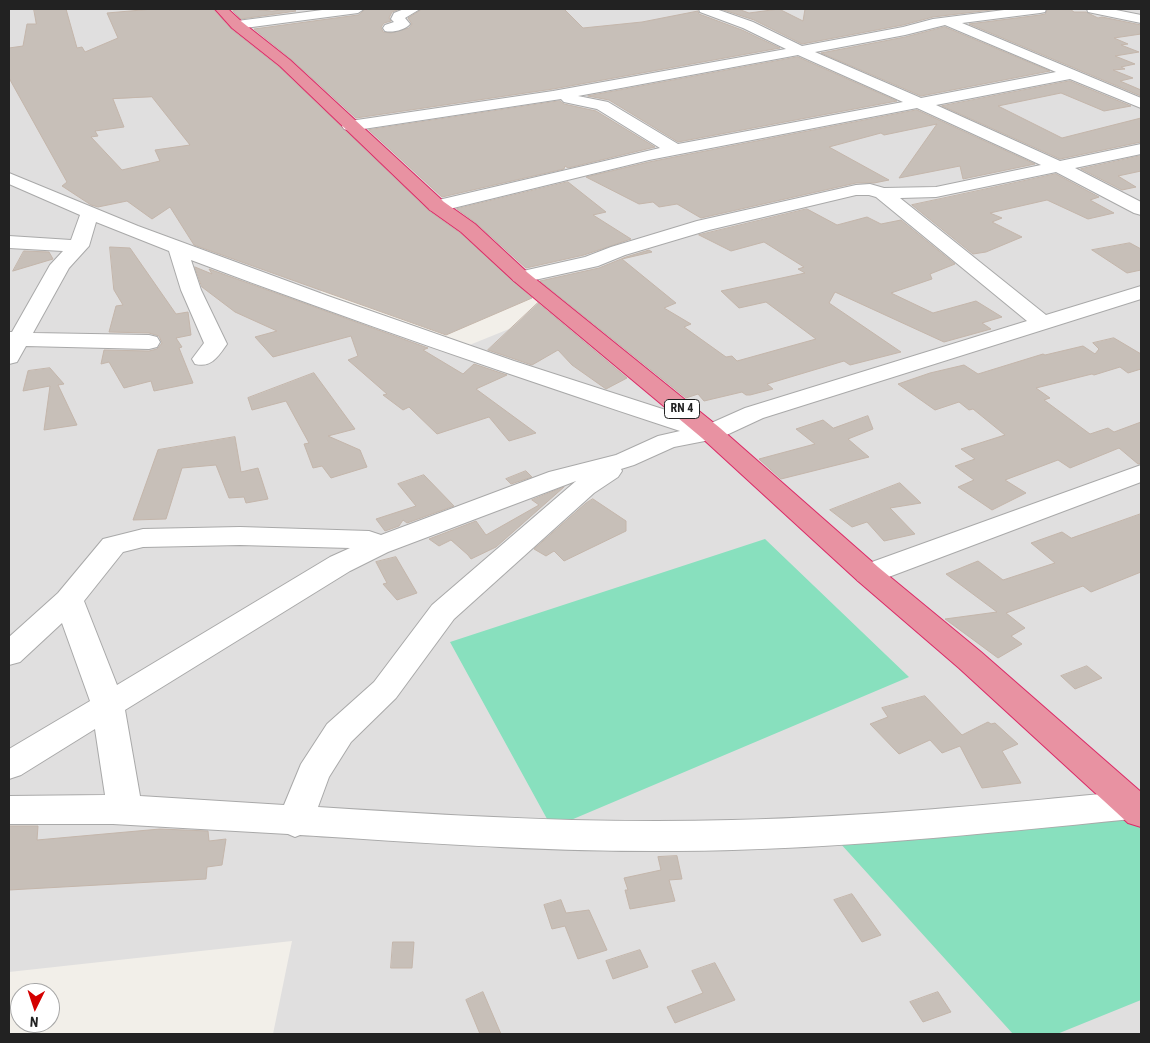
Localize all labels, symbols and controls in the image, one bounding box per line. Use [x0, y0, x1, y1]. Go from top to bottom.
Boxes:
road number: RN 4 [664, 399, 700, 418]
north arrow [10, 983, 60, 1033]
text: N [29, 1014, 39, 1030]

